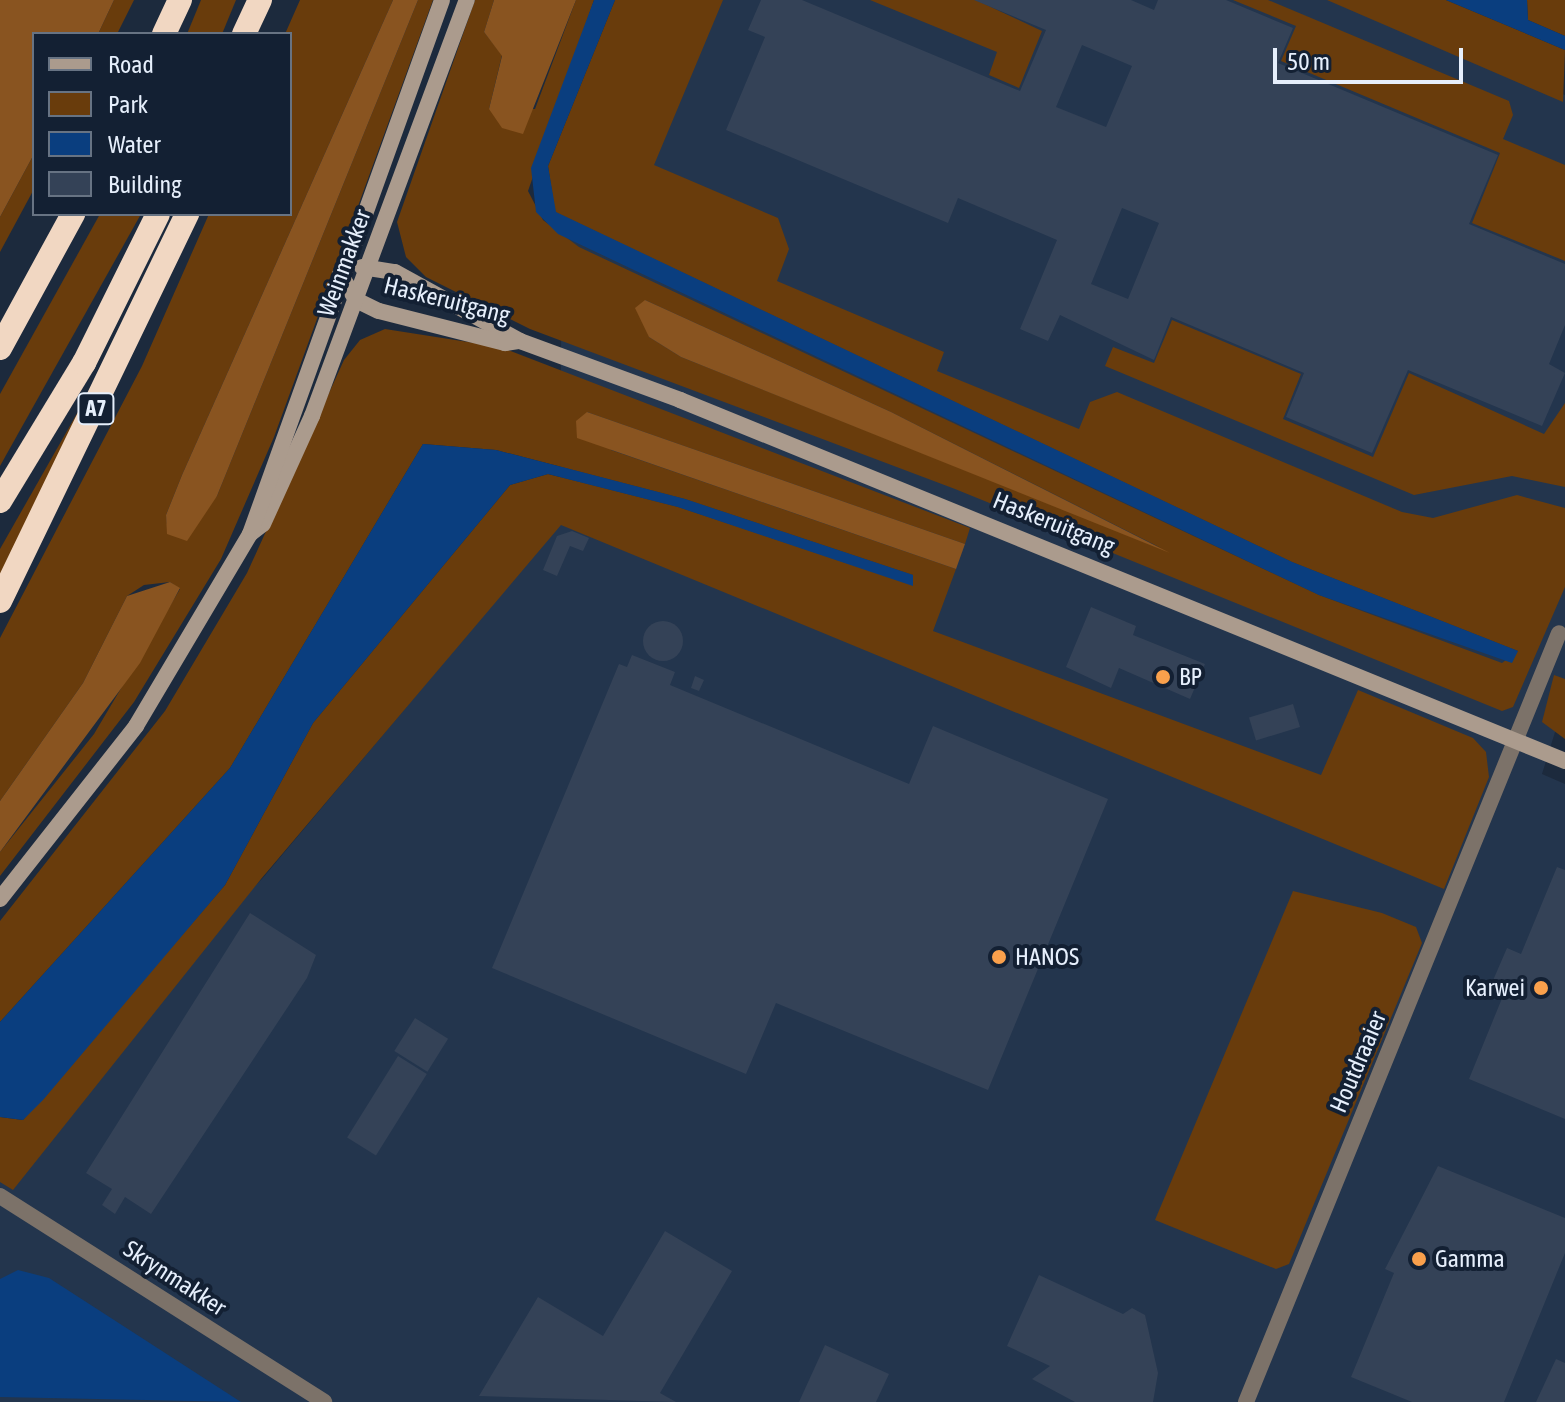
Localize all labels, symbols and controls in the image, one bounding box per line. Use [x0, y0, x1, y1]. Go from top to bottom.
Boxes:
legend [32, 32, 292, 216]
scale bar [1277, 32, 1467, 82]
text: 50 m [1287, 48, 1330, 75]
text: Road [108, 51, 154, 78]
text: Park [108, 91, 148, 118]
text: Water [108, 131, 161, 158]
text: Building [108, 171, 181, 198]
street label: Weinmakker [311, 206, 377, 320]
street label: Haskeruitgang [381, 270, 513, 330]
road number: A7 [76, 391, 116, 427]
street label: Haskeruitgang [989, 486, 1119, 560]
place label: BP [1179, 663, 1202, 691]
marker: BP [1154, 668, 1172, 686]
place label: HANOS [1015, 943, 1079, 971]
marker: HANOS [990, 948, 1008, 966]
place label: Karwei [1465, 974, 1525, 1002]
marker: Karwei [1532, 979, 1550, 997]
street label: Houtdraaier [1324, 1007, 1392, 1117]
street label: Skrynmakker [118, 1234, 232, 1322]
place label: Gamma [1435, 1245, 1505, 1273]
marker: Gamma [1410, 1250, 1428, 1268]

